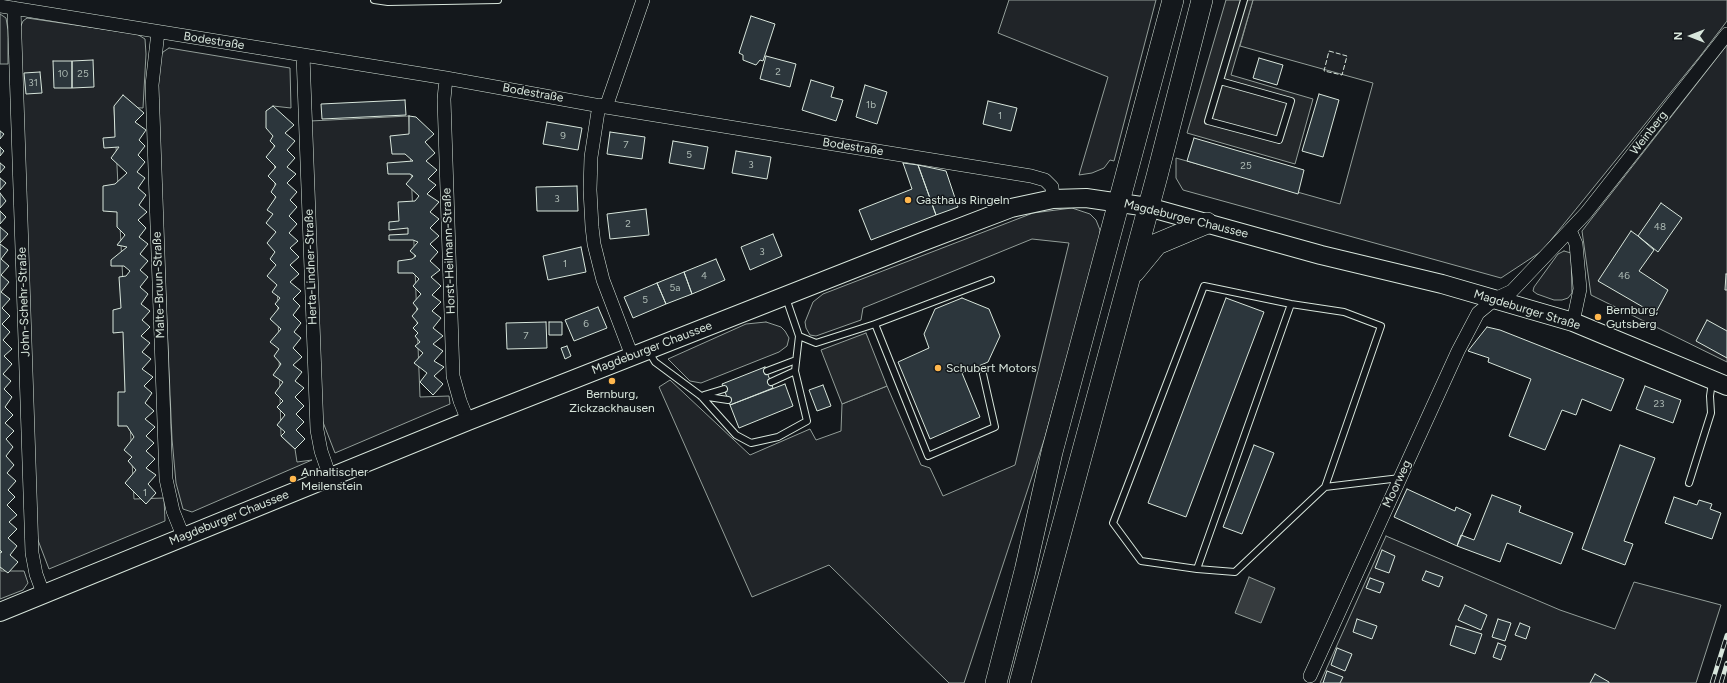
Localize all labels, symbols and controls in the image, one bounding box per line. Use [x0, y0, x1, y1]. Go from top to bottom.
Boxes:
north arrow [1671, 16, 1711, 56]
street label: Bodestraße [183, 29, 245, 53]
text: N [1672, 32, 1685, 40]
house number: 2 [775, 66, 781, 78]
house number: 10 [58, 68, 68, 80]
house number: 25 [77, 68, 89, 80]
house number: 31 [28, 77, 38, 89]
street label: Bodestraße [501, 81, 565, 105]
house number: 1b [866, 99, 876, 111]
street label: Weinberg [1627, 108, 1671, 158]
house number: 1 [998, 110, 1002, 122]
house number: 9 [560, 130, 566, 142]
street label: Bodestraße [822, 135, 884, 159]
house number: 7 [623, 139, 629, 151]
house number: 5 [686, 149, 692, 161]
house number: 3 [748, 159, 754, 171]
house number: 25 [1240, 160, 1252, 172]
street label: Horst-Heilmann-Straße [440, 188, 458, 314]
house number: 3 [554, 193, 560, 205]
place label: Gasthaus Ringeln [916, 193, 1009, 207]
marker: Gasthaus Ringeln [903, 195, 913, 205]
street label: Magdeburger Chaussee [1122, 197, 1250, 241]
street label: Herta-Lindner-Straße [302, 209, 320, 325]
house number: 2 [625, 218, 631, 230]
house number: 48 [1654, 221, 1666, 233]
street label: Malte-Bruun-Straße [150, 231, 168, 339]
house number: 3 [759, 246, 765, 258]
street label: John-Schehr-Straße [15, 247, 33, 357]
house number: 1 [563, 258, 567, 270]
house number: 4 [701, 270, 707, 282]
house number: 46 [1618, 270, 1630, 282]
house number: 5a [670, 282, 680, 294]
street label: Magdeburger Straße [1472, 287, 1582, 333]
house number: 5 [642, 294, 648, 306]
place label: Bernburg, Gutsberg [1606, 303, 1658, 331]
marker: Bernburg, Gutsberg [1593, 312, 1603, 322]
house number: 6 [583, 318, 589, 330]
street label: Magdeburger Chaussee [590, 318, 714, 378]
house number: 7 [523, 330, 529, 342]
place label: Schubert Motors [946, 361, 1037, 375]
marker: Schubert Motors [933, 363, 943, 373]
marker: Bernburg, Zickzackhausen [607, 376, 617, 386]
place label: Bernburg, Zickzackhausen [569, 387, 655, 415]
house number: 23 [1653, 398, 1665, 410]
street label: Moorweg [1380, 458, 1414, 510]
place label: Anhaltischer Meilenstein [301, 465, 368, 493]
marker: Anhaltischer Meilenstein [288, 474, 298, 484]
house number: 1 [143, 487, 147, 499]
street label: Magdeburger Chaussee [167, 487, 291, 549]

